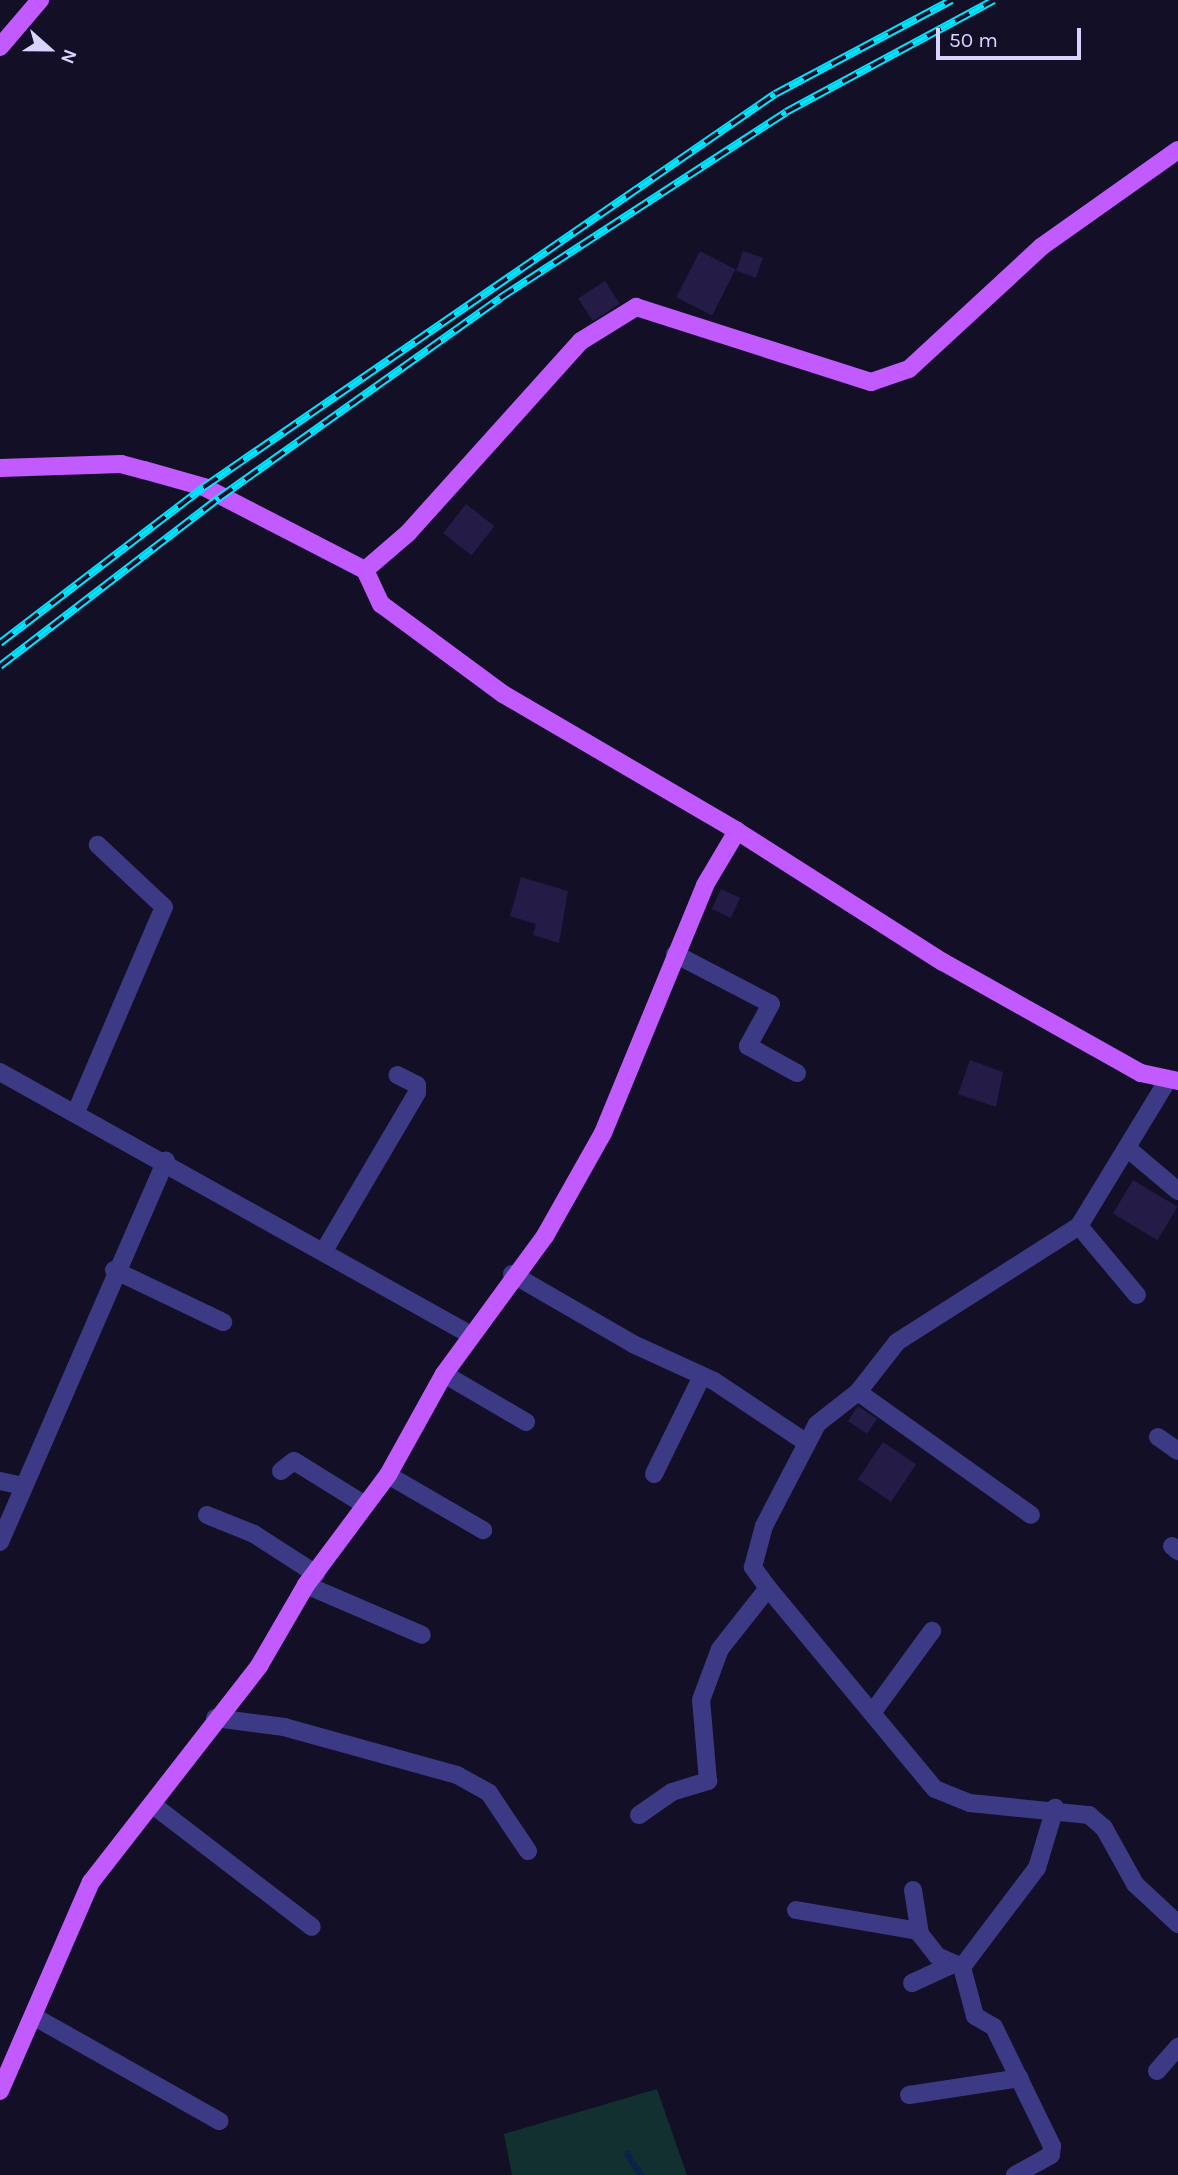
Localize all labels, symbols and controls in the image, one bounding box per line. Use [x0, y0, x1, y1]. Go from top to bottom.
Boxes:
north arrow [14, 14, 84, 84]
scale bar [940, 14, 1085, 58]
text: 50 m [949, 28, 998, 52]
text: N [56, 46, 81, 67]

